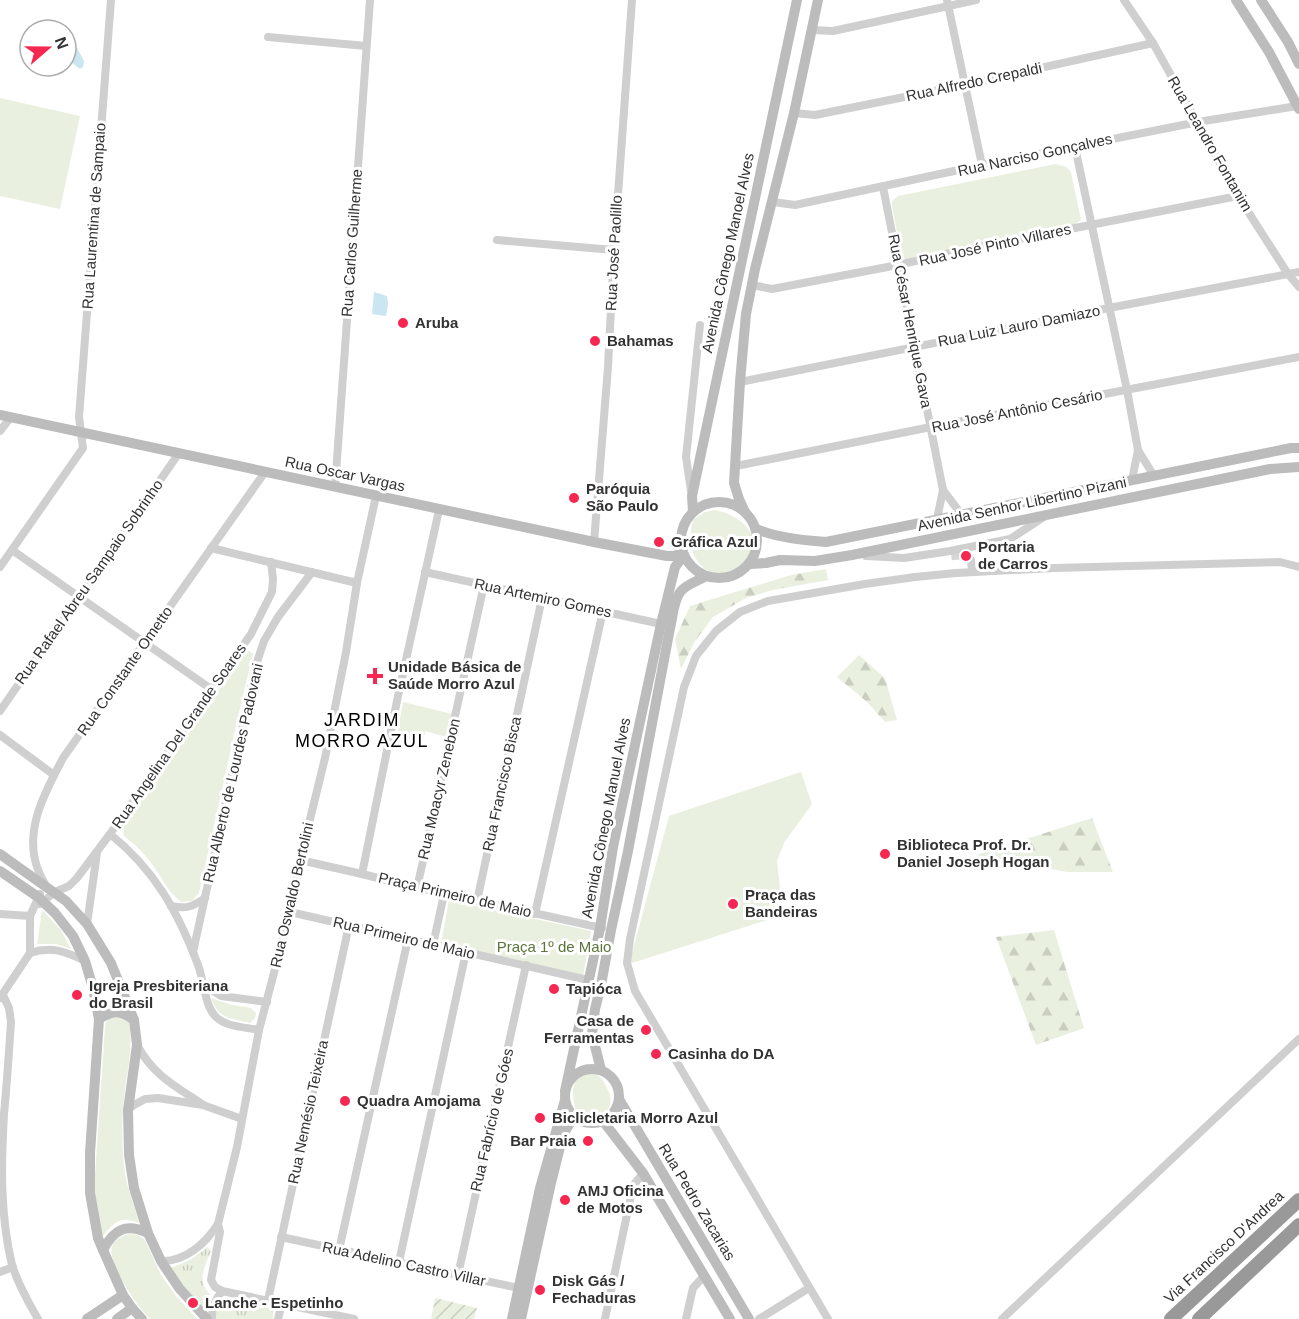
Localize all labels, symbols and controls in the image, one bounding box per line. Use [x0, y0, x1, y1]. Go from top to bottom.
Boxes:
north arrow [18, 18, 78, 78]
text: N [52, 35, 72, 51]
street label: Rua Alfredo Crepaldi [904, 59, 1043, 104]
street label: Rua Leandro Fontanim [1165, 73, 1256, 214]
street label: Rua Laurentina de Sampaio [79, 122, 108, 310]
street label: Rua Narciso Gonçalves [956, 130, 1114, 179]
street label: Avenida Cônego Manoel Alves [698, 151, 757, 354]
street label: Rua Carlos Guilherme [338, 168, 365, 318]
street label: Rua José Paolillo [602, 195, 625, 311]
street label: Rua José Pinto Villares [917, 220, 1072, 269]
street label: Rua César Henrique Gava [885, 233, 936, 410]
street label: Rua Luiz Lauro Damiazo [936, 301, 1102, 350]
place label: Aruba [415, 314, 459, 331]
marker: Aruba [396, 316, 410, 330]
place label: Bahamas [607, 332, 674, 349]
marker: Bahamas [588, 334, 602, 348]
street label: Rua José Antônio Cesário [930, 386, 1104, 435]
street label: Rua Oscar Vargas [284, 452, 407, 495]
street label: Avenida Senhor Libertino Pizani [916, 473, 1128, 534]
street label: Rua Rafael Abreu Sampaio Sobrinho [11, 476, 166, 687]
place label: Paróquia São Paulo [586, 480, 659, 514]
marker: Paróquia São Paulo [567, 491, 581, 505]
place label: Gráfica Azul [671, 533, 758, 550]
marker: Gráfica Azul [652, 535, 666, 549]
place label: Portaria de Carros [978, 538, 1048, 572]
marker: Portaria de Carros [959, 549, 973, 563]
street label: Rua Artemiro Gomes [473, 575, 613, 620]
street label: Rua Constante Ometto [74, 603, 176, 738]
street label: Rua Angelina Del Grande Soares [108, 640, 249, 831]
place label: Unidade Básica de Saúde Morro Azul [388, 658, 521, 692]
street label: Rua Alberto de Lourdes Padovani [199, 662, 266, 884]
marker: Unidade Básica de Saúde Morro Azul [366, 667, 384, 685]
district label: JARDIM MORRO AZUL [295, 710, 429, 751]
street label: Rua Francisco Bisca [479, 714, 524, 853]
street label: Avenida Cônego Manuel Alves [578, 716, 633, 920]
street label: Rua Moacyr Zenebon [414, 717, 463, 861]
street label: Rua Oswaldo Bertolini [267, 821, 316, 969]
place label: Biblioteca Prof. Dr. Daniel Joseph Hogan [897, 836, 1050, 870]
marker: Biblioteca Prof. Dr. Daniel Joseph Hogan [878, 847, 892, 861]
street label: Praça Primeiro de Maio [377, 869, 533, 920]
place label: Praça das Bandeiras [745, 886, 818, 920]
marker: Praça das Bandeiras [726, 897, 740, 911]
street label: Rua Primeiro de Maio [332, 913, 477, 962]
park label: Praça 1º de Maio [497, 938, 611, 955]
place label: Igreja Presbiteriana do Brasil [89, 977, 229, 1011]
place label: Tapióca [566, 980, 622, 997]
marker: Tapióca [547, 982, 561, 996]
marker: Igreja Presbiteriana do Brasil [70, 988, 84, 1002]
place label: Casa de Ferramentas [544, 1012, 634, 1046]
marker: Casa de Ferramentas [639, 1023, 653, 1037]
street label: Rua Nemésio Teixeira [284, 1038, 331, 1185]
place label: Casinha do DA [668, 1045, 775, 1062]
street label: Rua Fabrício de Góes [467, 1046, 516, 1193]
marker: Casinha do DA [649, 1047, 663, 1061]
place label: Quadra Amojama [357, 1092, 481, 1109]
marker: Quadra Amojama [338, 1094, 352, 1108]
place label: Biclicletaria Morro Azul [552, 1109, 718, 1126]
marker: Biclicletaria Morro Azul [533, 1111, 547, 1125]
place label: Bar Praia [510, 1132, 577, 1149]
marker: Bar Praia [581, 1134, 595, 1148]
street label: Rua Pedro Zacarias [656, 1140, 739, 1263]
place label: AMJ Oficina de Motos [577, 1182, 664, 1216]
street label: Via Francisco D'Andrea [1161, 1186, 1287, 1306]
marker: AMJ Oficina de Motos [558, 1193, 572, 1207]
street label: Rua Adelino Castro Villar [321, 1238, 487, 1289]
place label: Disk Gás / Fechaduras [552, 1272, 636, 1306]
marker: Disk Gás / Fechaduras [533, 1283, 547, 1297]
place label: Lanche - Espetinho [205, 1294, 343, 1311]
marker: Lanche - Espetinho [186, 1296, 200, 1310]

